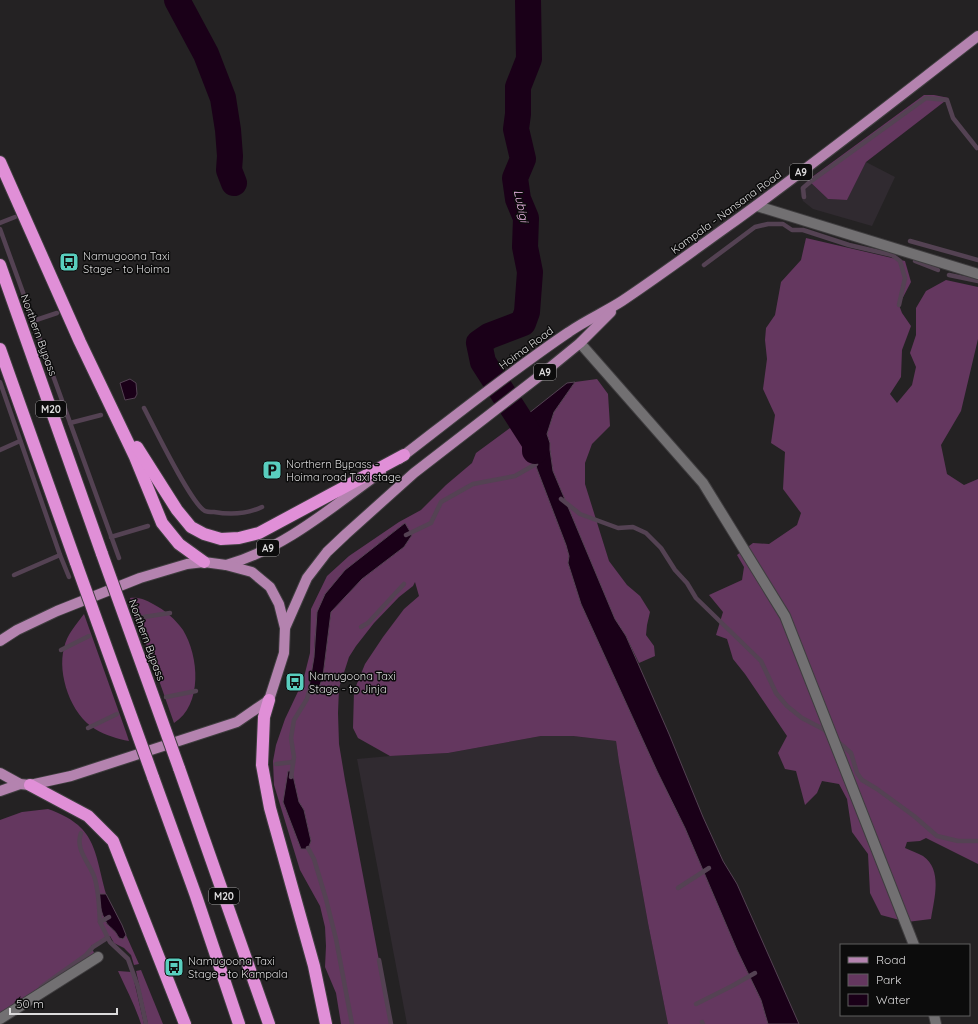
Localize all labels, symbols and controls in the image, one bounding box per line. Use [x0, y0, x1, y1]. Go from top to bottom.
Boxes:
road number: A9 [790, 164, 812, 180]
street label: Kampala - Nansana Road [668, 167, 784, 257]
water label: Lubigi [511, 188, 533, 225]
place label: Namugoona Taxi Stage - to Hoima [83, 249, 170, 276]
bus stop icon: Namugoona Taxi Stage - to Hoima [58, 251, 80, 273]
street label: Northern Bypass [18, 292, 60, 378]
street label: Hoima Road [496, 324, 556, 372]
road number: A9 [534, 364, 556, 380]
road number: M20 [36, 401, 66, 417]
place label: Northern Bypass - Hoima road Taxi stage [286, 457, 401, 484]
parking icon: Northern Bypass - Hoima road Taxi stage [261, 459, 283, 481]
road number: A9 [257, 540, 279, 556]
street label: Northern Bypass [126, 597, 168, 683]
place label: Namugoona Taxi Stage - to Jinja [309, 669, 396, 696]
bus stop icon: Namugoona Taxi Stage - to Jinja [284, 671, 306, 693]
road number: M20 [209, 888, 239, 904]
legend [840, 944, 970, 1016]
text: Road [876, 952, 906, 967]
place label: Namugoona Taxi Stage - to Kampala [188, 954, 288, 981]
bus stop icon: Namugoona Taxi Stage - to Kampala [163, 956, 185, 978]
text: Park [876, 972, 901, 987]
scale bar [10, 990, 117, 1016]
text: Water [876, 992, 911, 1007]
text: 50 m [16, 996, 44, 1011]

